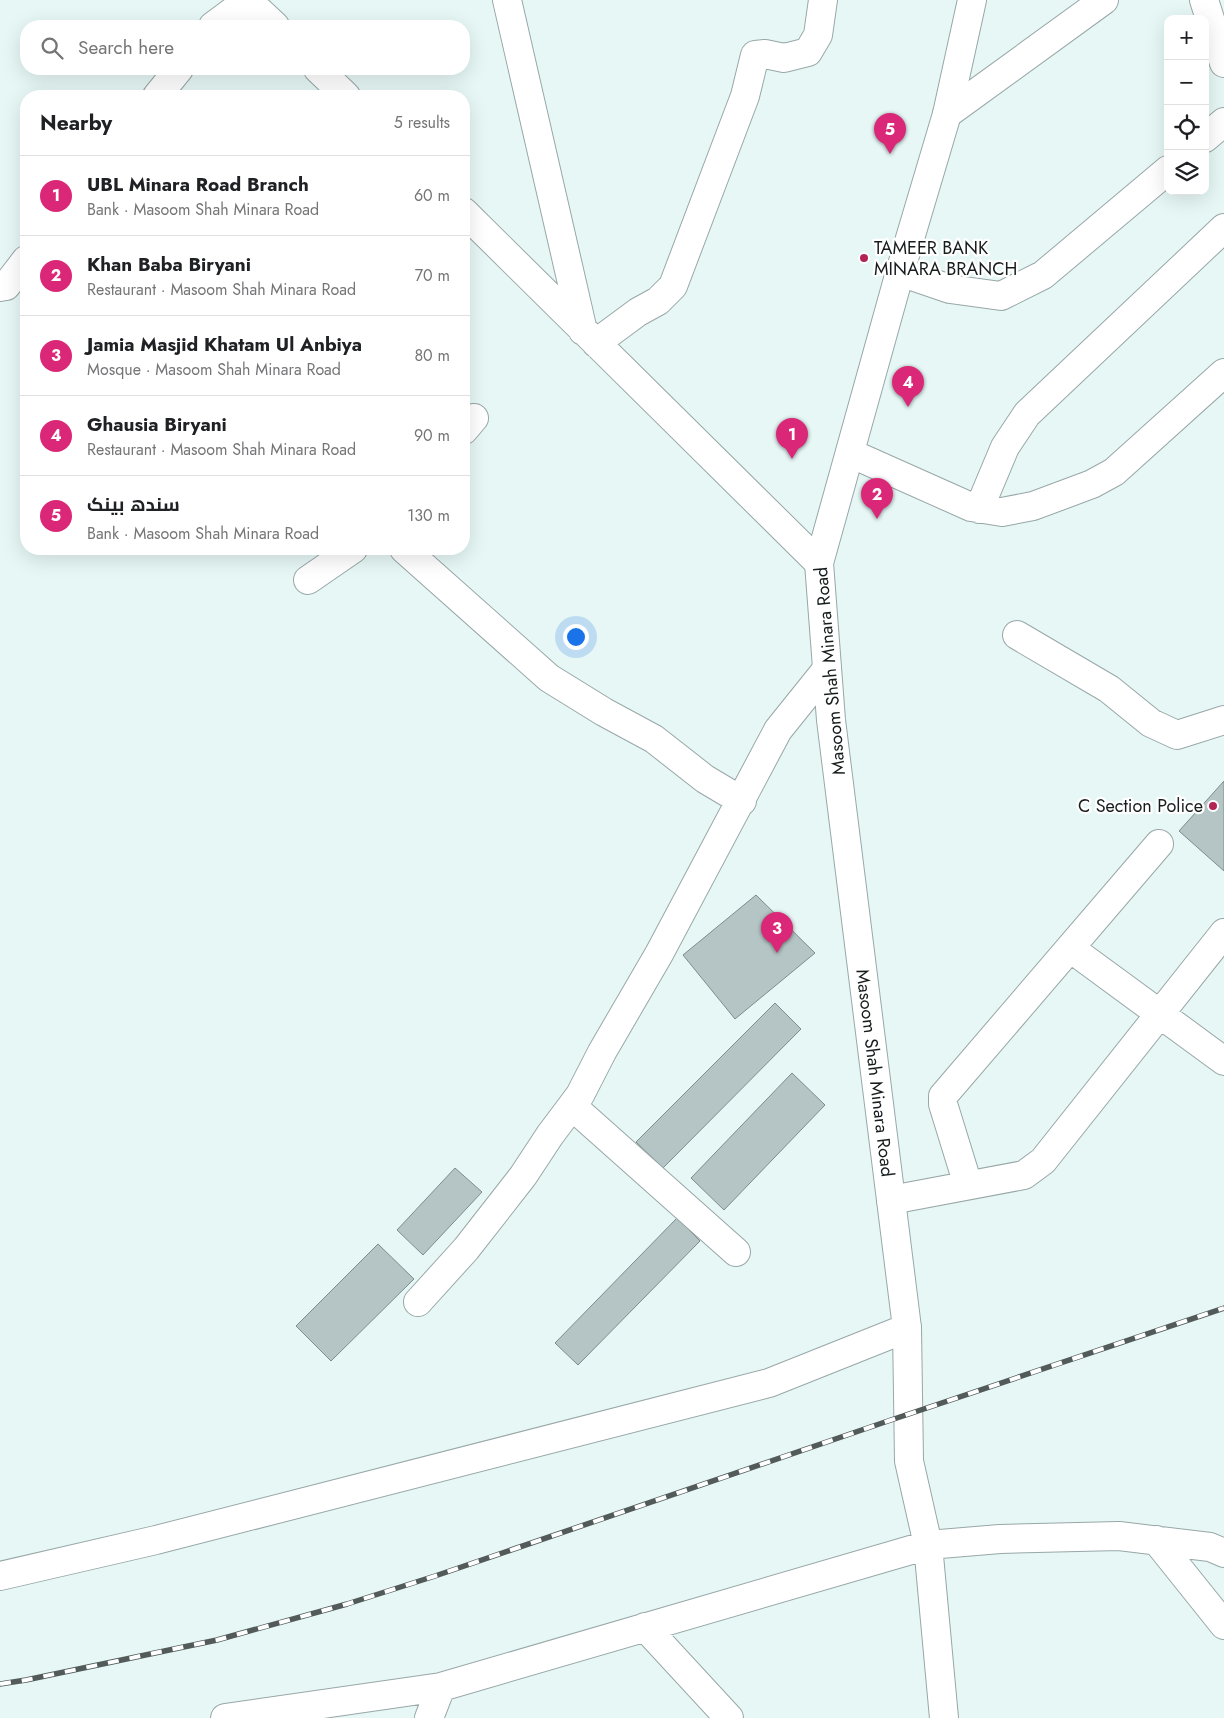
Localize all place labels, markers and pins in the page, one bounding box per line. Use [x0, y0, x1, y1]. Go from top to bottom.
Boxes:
pin: 5 [874, 113, 906, 154]
place label: TAMEER BANK MINARA BRANCH [874, 235, 1017, 282]
marker: TAMEER BANK MINARA BRANCH [858, 252, 870, 264]
pin: 4 [892, 366, 924, 407]
pin: 1 [776, 418, 808, 459]
pin: 2 [861, 478, 893, 519]
place label: C Section Police [1078, 793, 1203, 819]
marker: C Section Police [1207, 800, 1219, 812]
pin: 3 [761, 912, 793, 953]

